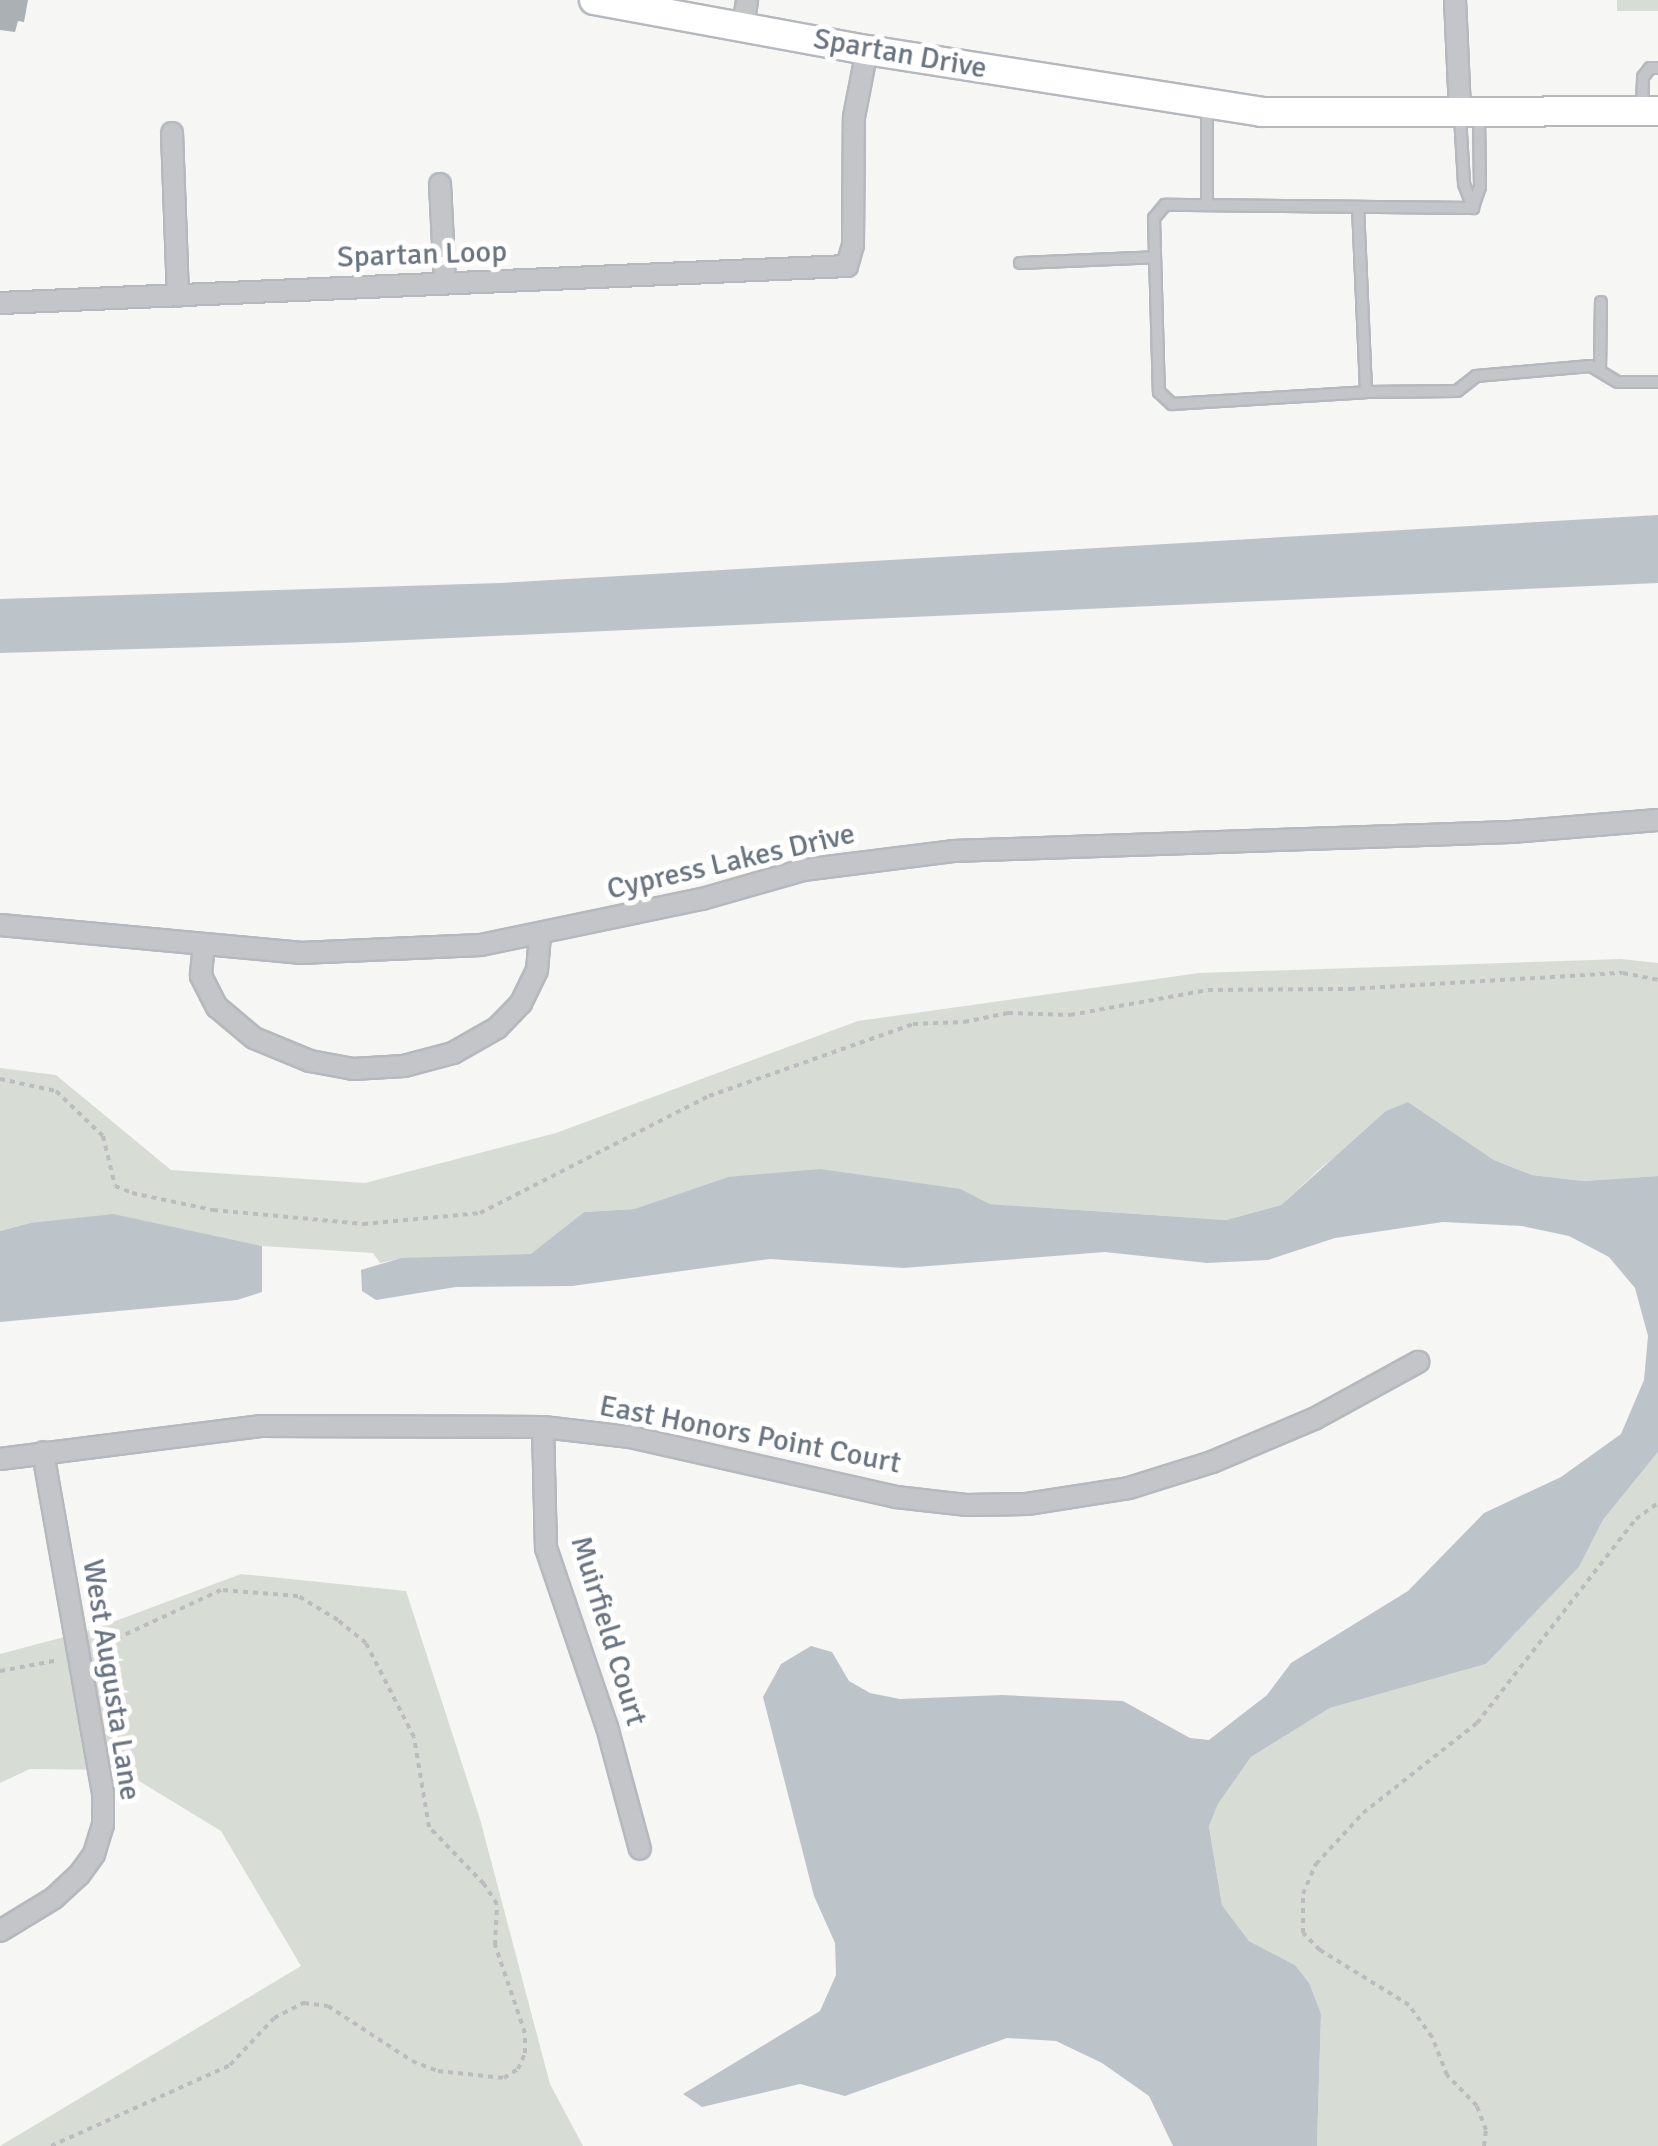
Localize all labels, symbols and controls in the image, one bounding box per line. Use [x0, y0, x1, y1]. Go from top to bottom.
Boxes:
street label: Spartan Drive [811, 21, 989, 87]
street label: Spartan Loop [336, 234, 508, 276]
street label: Cypress Lakes Drive [604, 816, 858, 908]
street label: East Honors Point Court [596, 1388, 904, 1482]
street label: Muirfield Court [562, 1532, 654, 1730]
street label: West Augusta Lane [74, 1557, 148, 1803]

